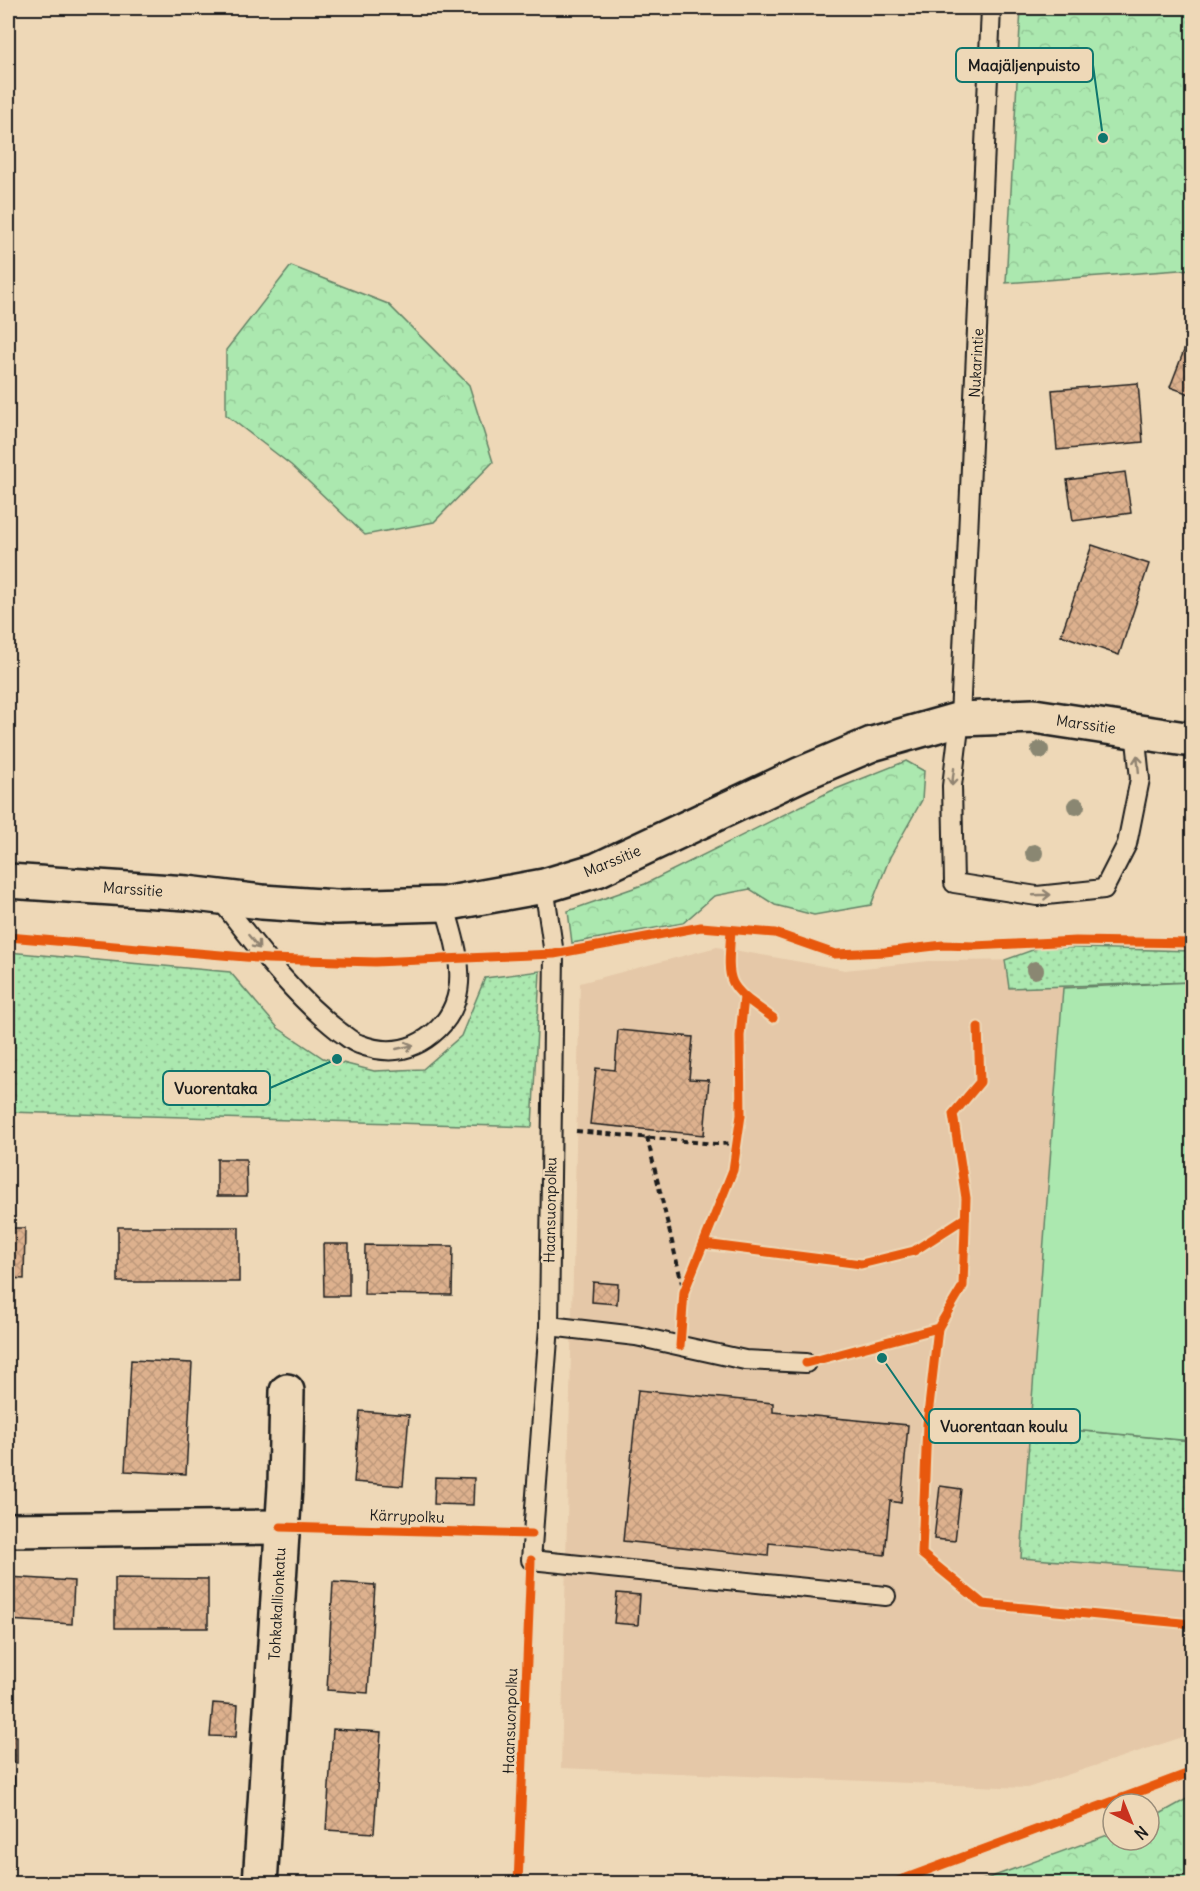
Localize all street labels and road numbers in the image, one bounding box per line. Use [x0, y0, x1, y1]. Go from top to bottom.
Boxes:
street label: Nukarintie [965, 328, 987, 398]
street label: Marssitie [1055, 710, 1117, 738]
street label: Marssitie [581, 840, 643, 882]
street label: Marssitie [102, 877, 164, 901]
street label: Haansuonpolku [540, 1157, 560, 1263]
street label: Kärrypolku [369, 1505, 445, 1527]
street label: Tohkakallionkatu [265, 1547, 289, 1661]
street label: Haansuonpolku [499, 1668, 521, 1774]

